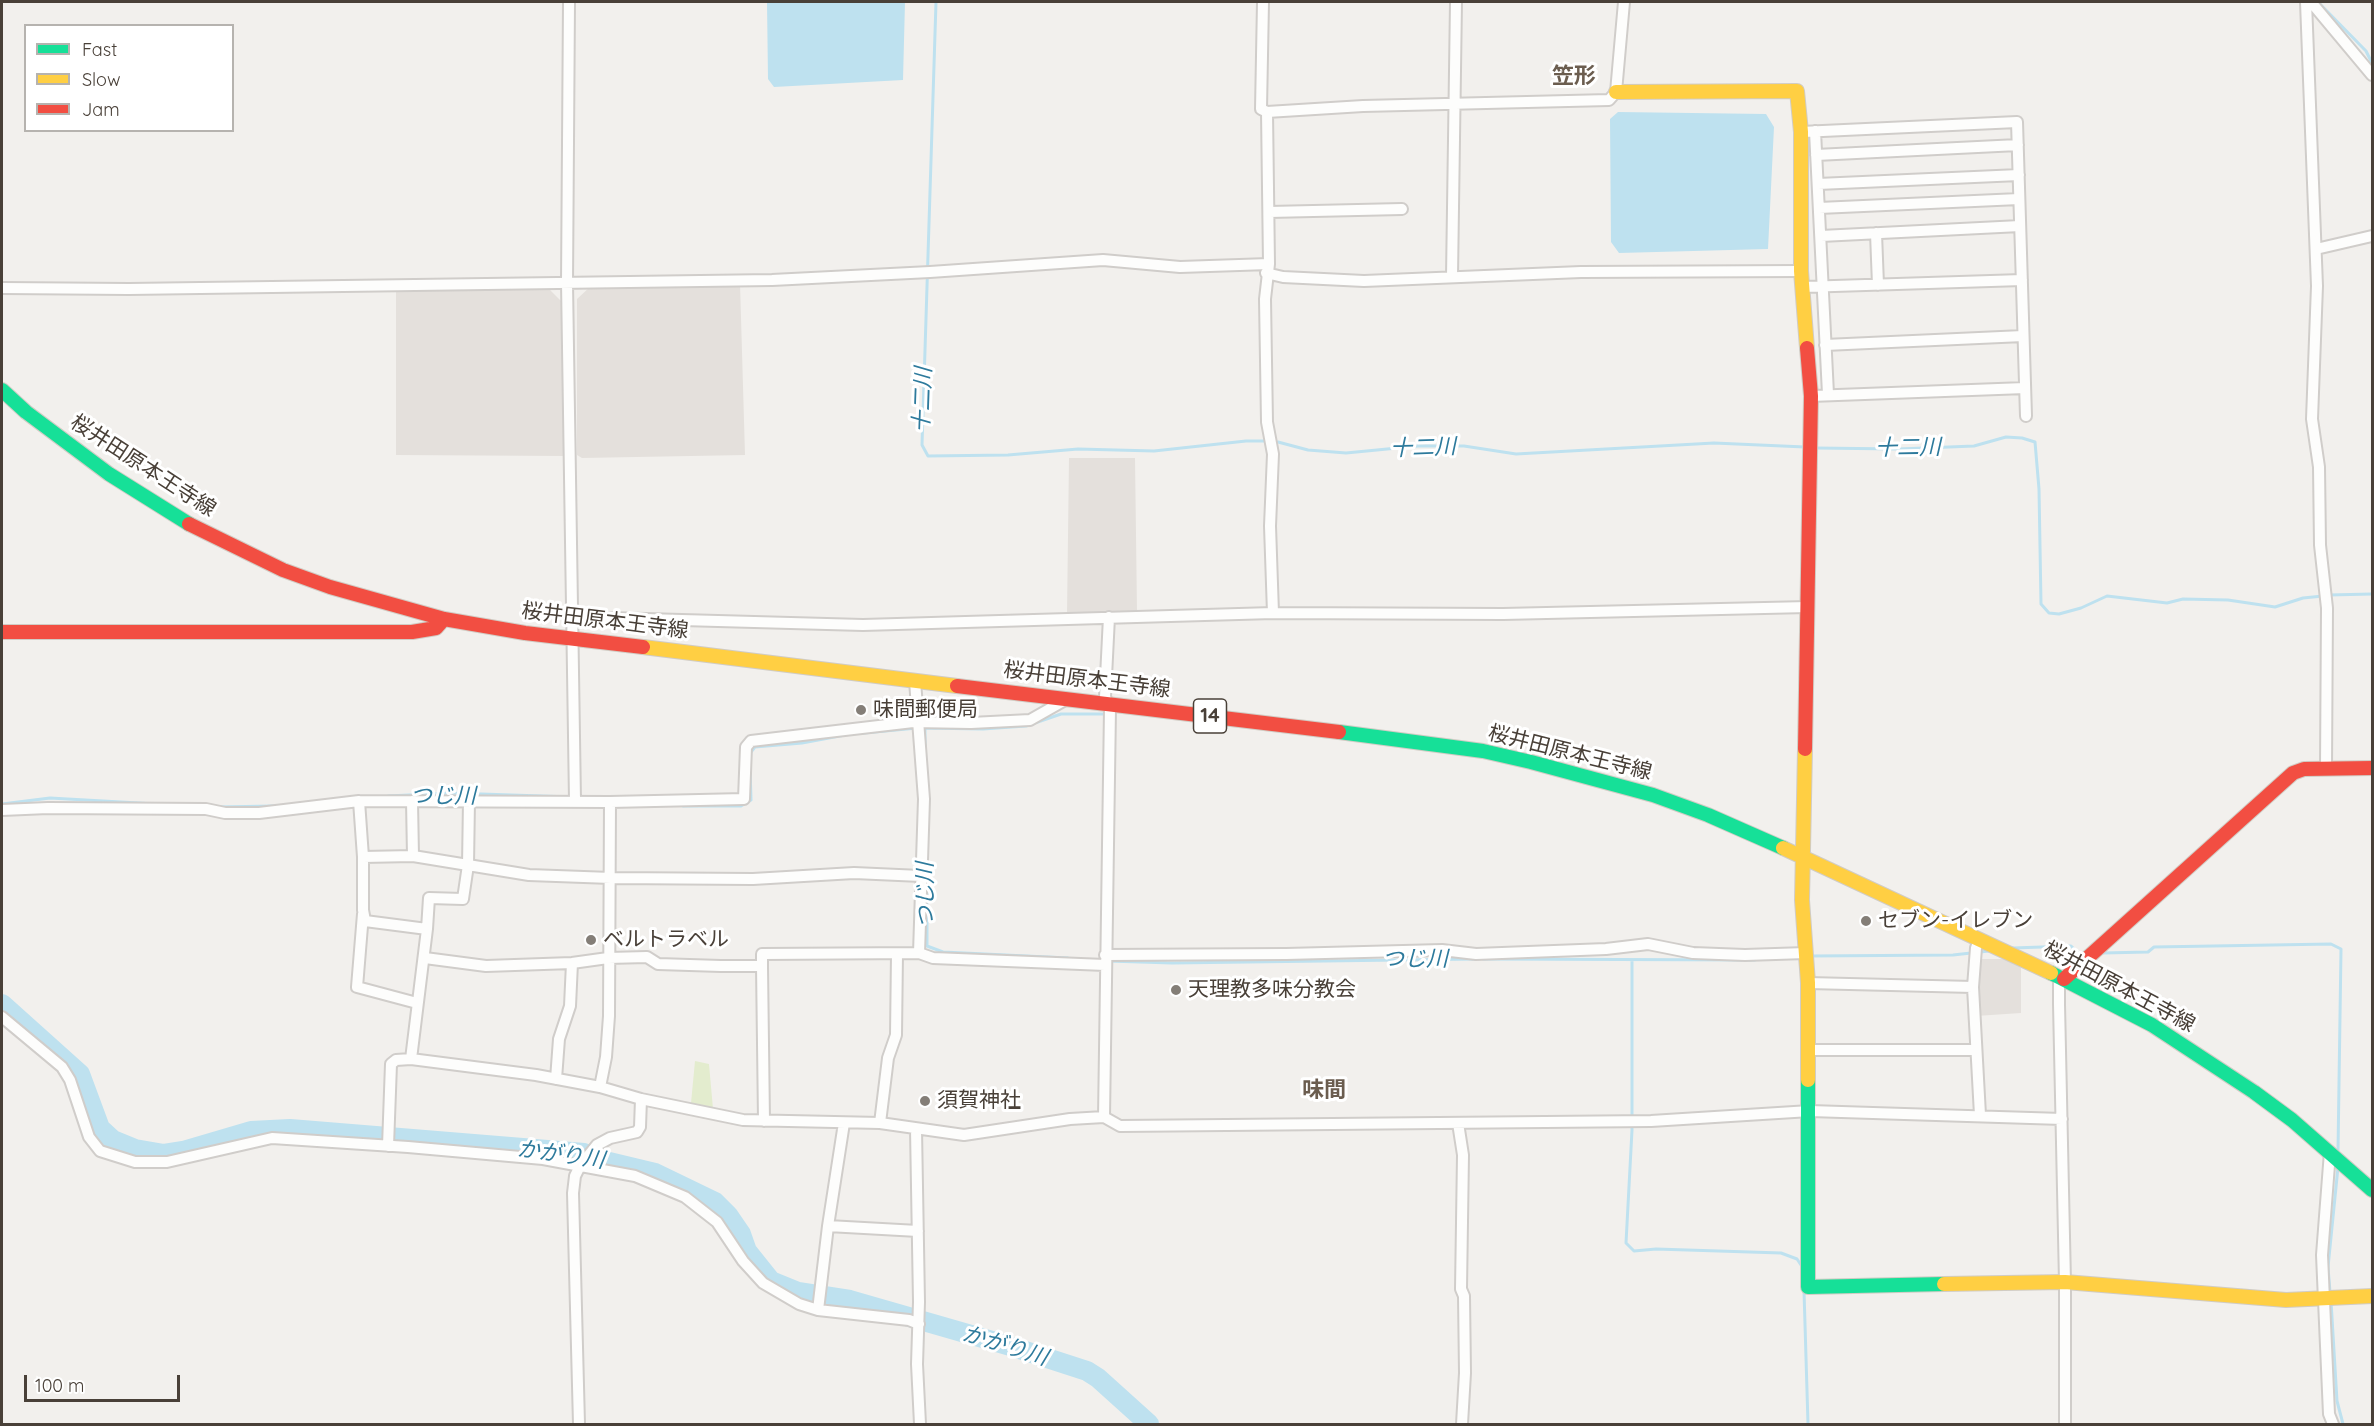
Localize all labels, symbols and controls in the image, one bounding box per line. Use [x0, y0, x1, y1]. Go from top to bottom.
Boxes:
legend [24, 24, 234, 132]
text: Fast [82, 38, 117, 61]
district label: 笠形 [1552, 63, 1596, 89]
text: Slow [82, 68, 120, 91]
text: Jam [82, 98, 120, 121]
water label: 十二川 [909, 367, 937, 433]
street label: 桜井田原本王寺線 [66, 410, 220, 522]
water label: 十二川 [1390, 434, 1456, 462]
water label: 十二川 [1875, 434, 1941, 462]
street label: 桜井田原本王寺線 [520, 598, 690, 644]
street label: 桜井田原本王寺線 [1002, 657, 1172, 703]
place label: 味間郵便局 [873, 697, 978, 723]
road number: 14 [1194, 699, 1226, 733]
marker: 味間郵便局 [854, 703, 868, 717]
street label: 桜井田原本王寺線 [1485, 720, 1655, 786]
water label: つじ川 [410, 783, 476, 809]
water label: つじ川 [912, 862, 940, 928]
place label: セブン-イレブン [1878, 908, 2033, 934]
marker: セブン-イレブン [1859, 914, 1873, 928]
place label: ベルトラベル [603, 927, 729, 953]
marker: ベルトラベル [584, 933, 598, 947]
street label: 桜井田原本王寺線 [2039, 936, 2199, 1038]
water label: つじ川 [1382, 946, 1448, 972]
place label: 天理教多味分教会 [1188, 977, 1356, 1003]
marker: 天理教多味分教会 [1169, 983, 1183, 997]
district label: 味間 [1302, 1077, 1346, 1103]
place label: 須賀神社 [937, 1088, 1021, 1114]
marker: 須賀神社 [918, 1094, 932, 1108]
water label: かがり川 [516, 1136, 606, 1174]
water label: かがり川 [959, 1321, 1051, 1371]
scale bar [27, 1363, 183, 1401]
text: 100 m [35, 1374, 84, 1397]

